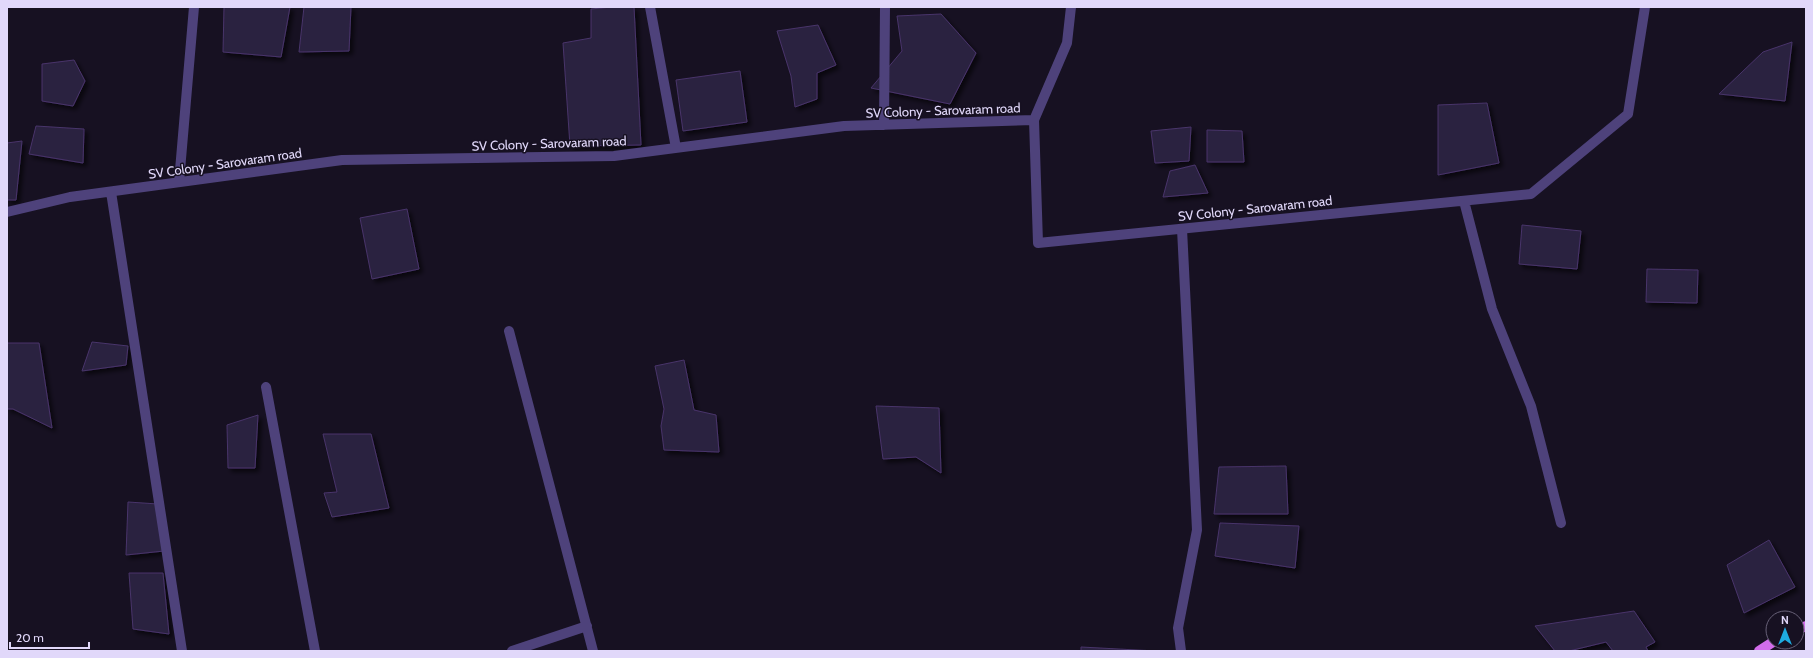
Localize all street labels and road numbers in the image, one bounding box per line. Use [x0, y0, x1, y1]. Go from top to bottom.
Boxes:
street label: SV Colony - Sarovaram road [865, 99, 1021, 121]
street label: SV Colony - Sarovaram road [471, 132, 627, 154]
street label: SV Colony - Sarovaram road [147, 144, 303, 182]
street label: SV Colony - Sarovaram road [1177, 192, 1333, 224]

